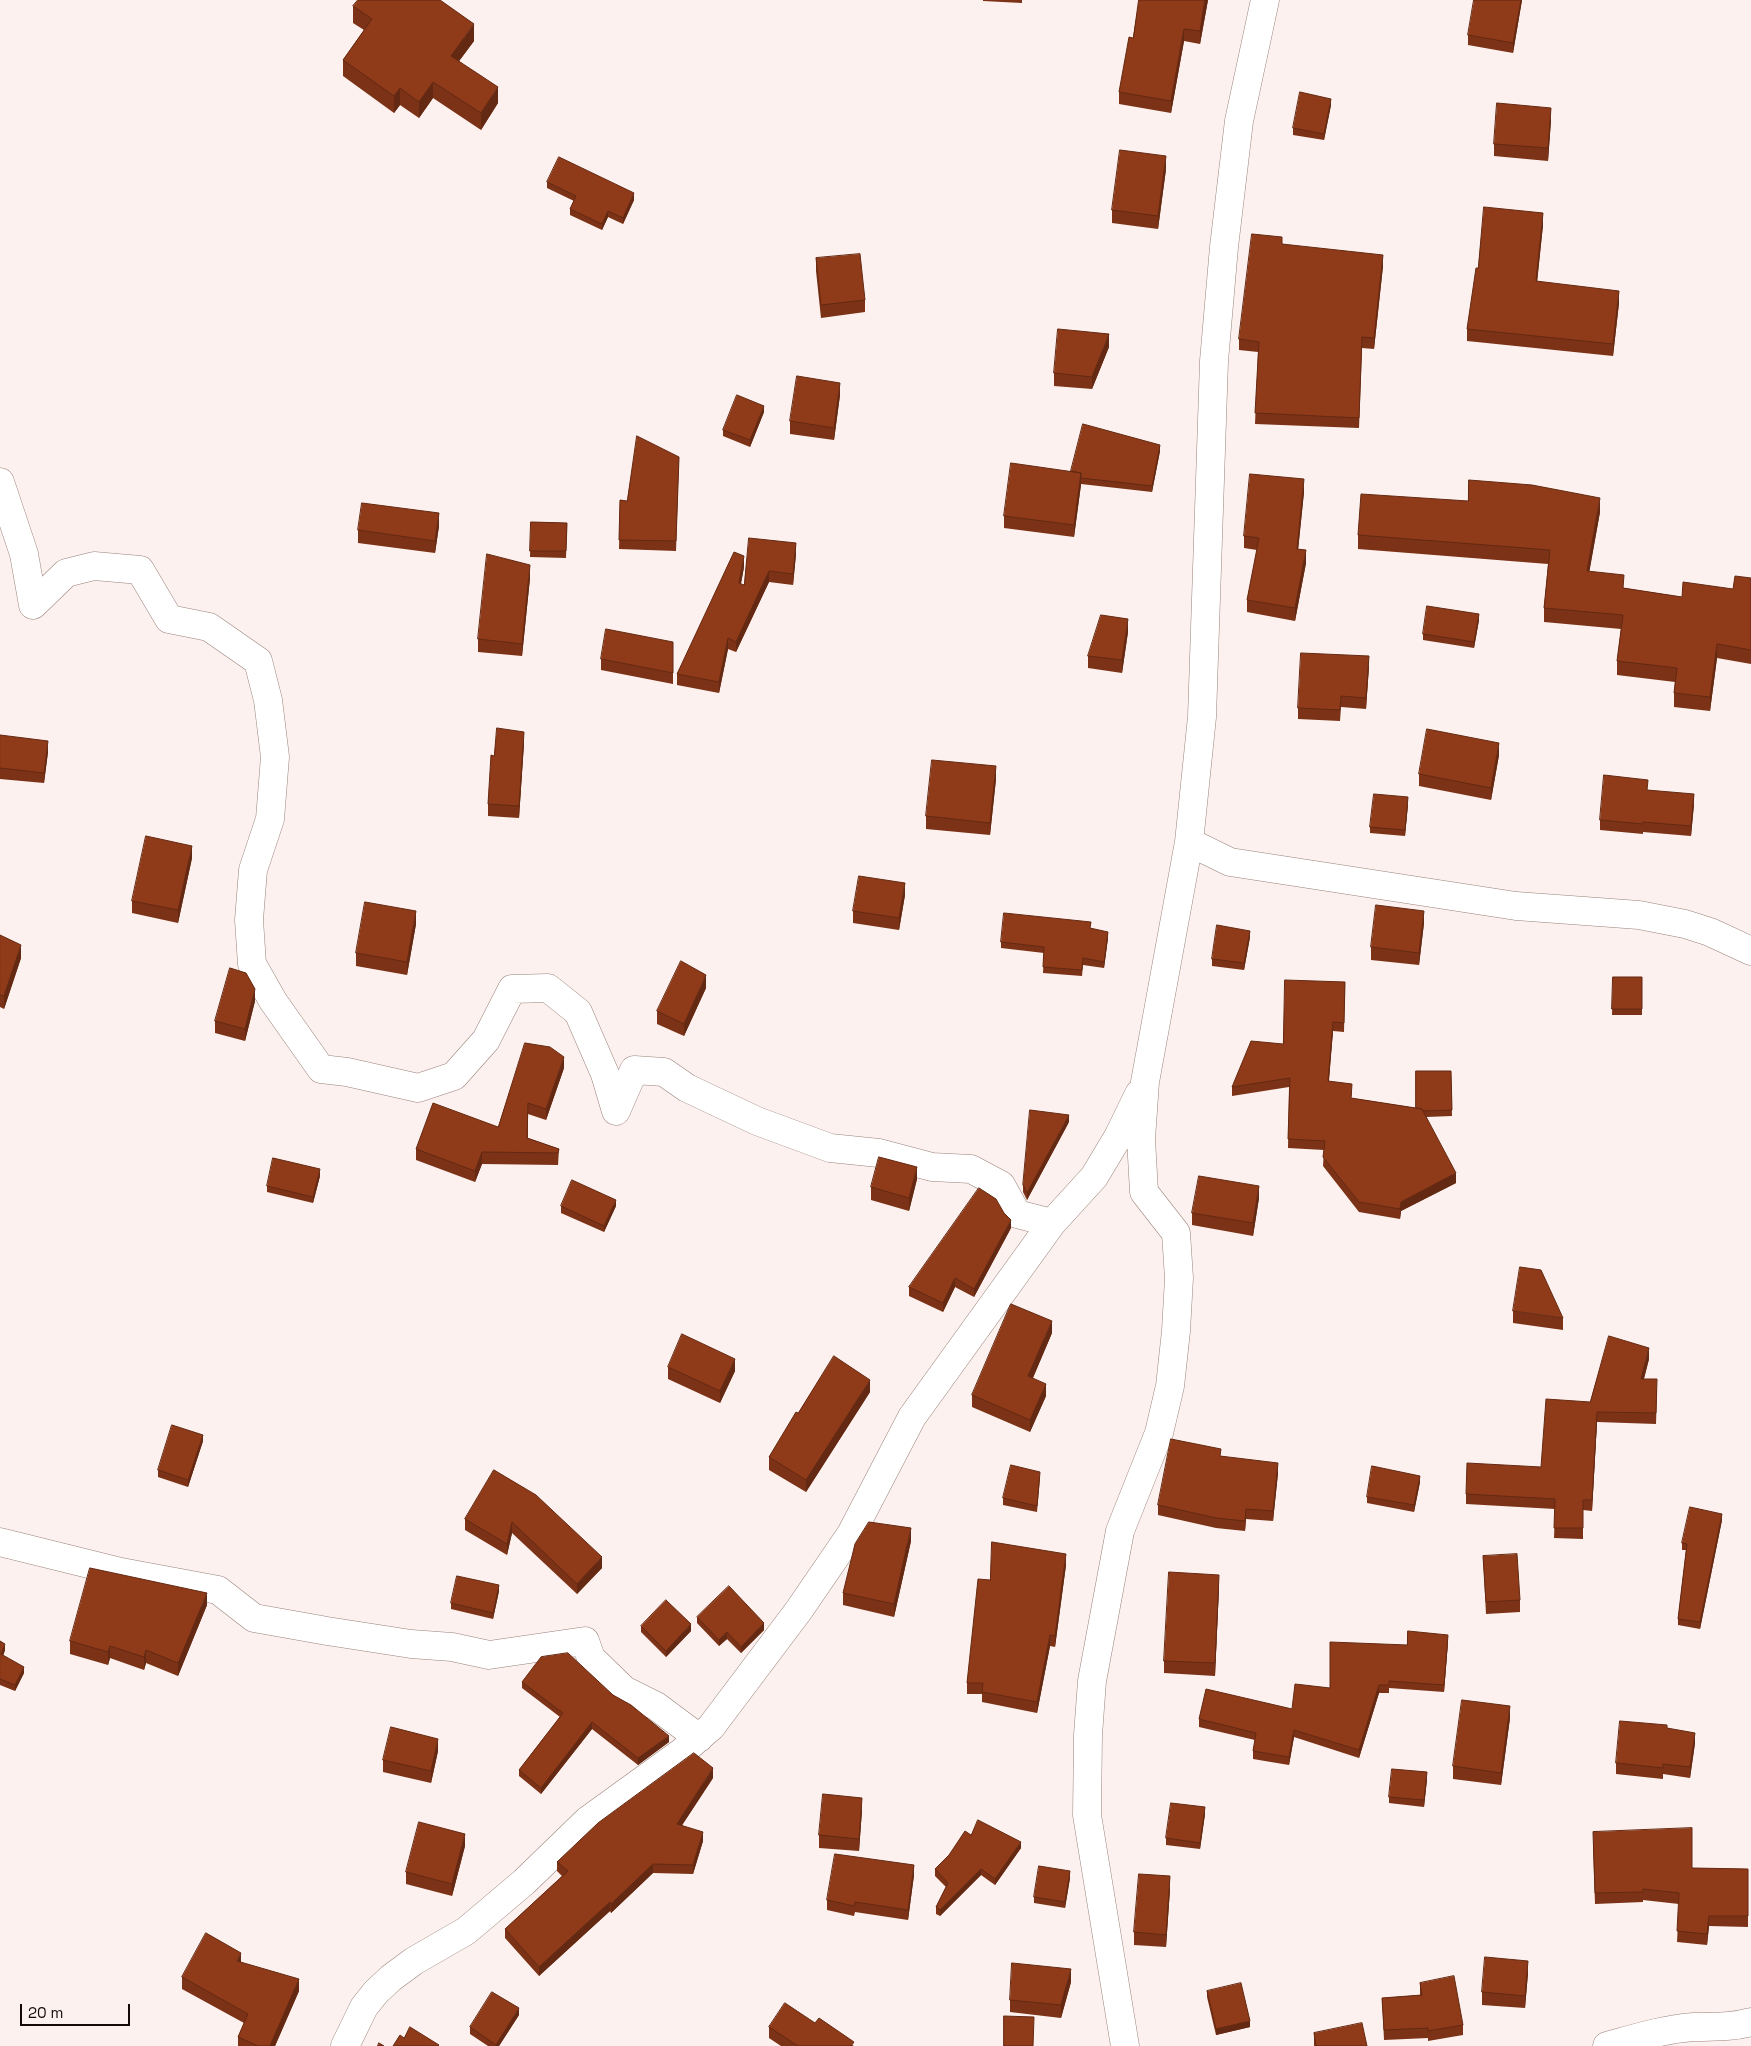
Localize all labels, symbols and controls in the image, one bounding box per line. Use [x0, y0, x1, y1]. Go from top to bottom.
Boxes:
scale bar [22, 1994, 132, 2026]
text: 20 m [28, 2003, 63, 2022]

